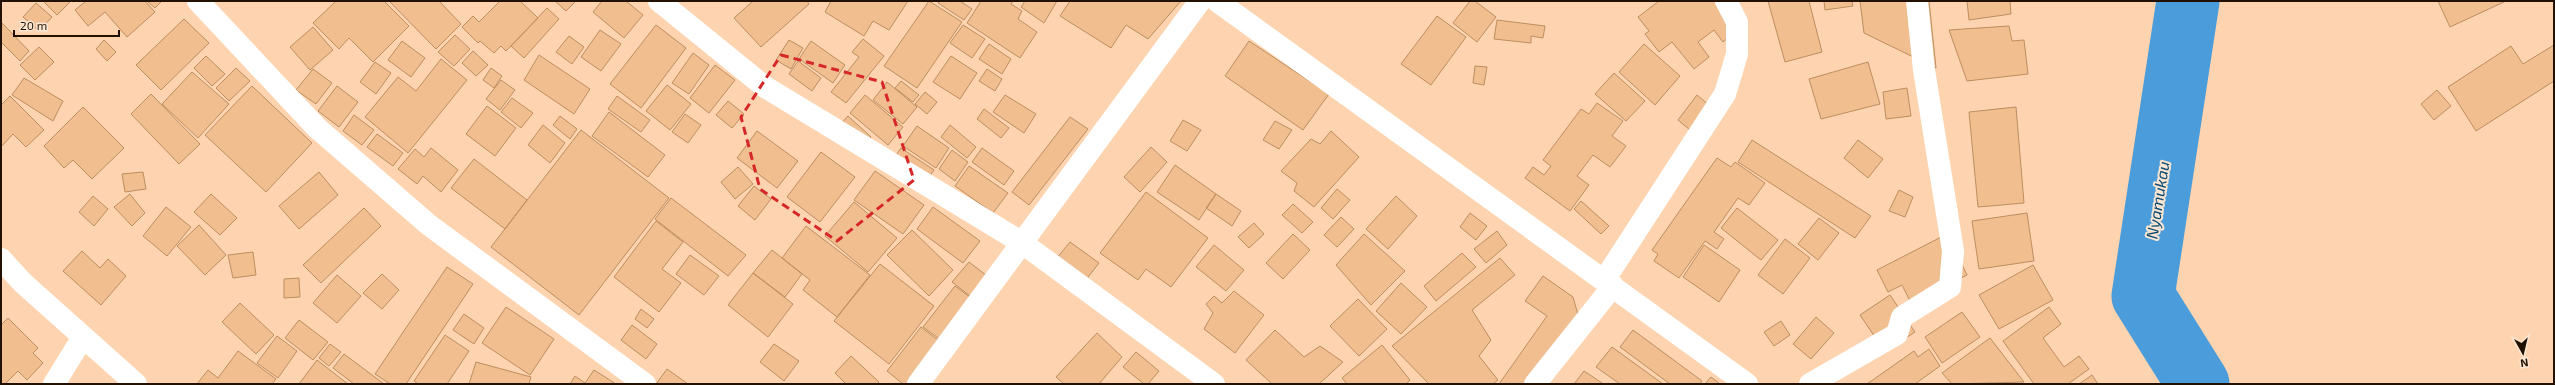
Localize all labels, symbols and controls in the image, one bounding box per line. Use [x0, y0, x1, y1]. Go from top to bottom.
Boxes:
scale bar [14, 12, 119, 38]
text: 20 m [20, 18, 47, 32]
water label: Nyamukau [2141, 160, 2174, 240]
north arrow [2503, 333, 2543, 373]
text: N [2520, 356, 2529, 370]

